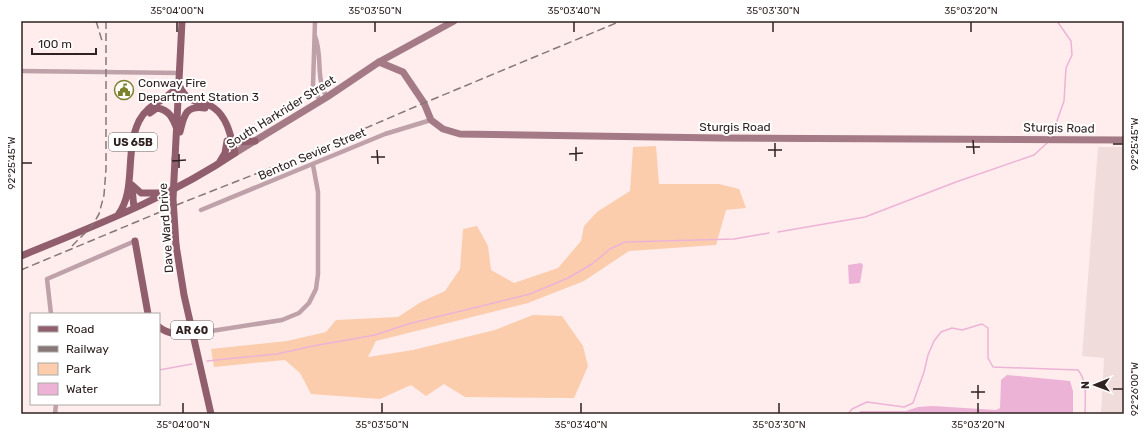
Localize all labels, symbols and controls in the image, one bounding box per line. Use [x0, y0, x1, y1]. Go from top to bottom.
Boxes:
text: 35°04'00"N [150, 5, 204, 17]
text: 35°03'50"N [348, 5, 402, 17]
text: 35°03'40"N [547, 5, 601, 17]
text: 35°03'30"N [746, 5, 800, 17]
text: 35°03'20"N [944, 5, 998, 17]
scale bar [32, 30, 96, 56]
text: 100 m [38, 37, 72, 51]
street label: South Harkrider Street [224, 73, 338, 151]
place label: Conway Fire Department Station 3 [138, 76, 259, 104]
public building icon: Conway Fire Department Station 3 [113, 79, 135, 101]
text: 92°25'45"W [1129, 117, 1141, 171]
street label: Sturgis Road [699, 120, 771, 134]
street label: Sturgis Road [1023, 120, 1095, 136]
street label: Benton Sevier Street [256, 125, 368, 183]
road number: US 65B [109, 133, 157, 151]
text: 92°25'45"W [6, 136, 18, 190]
street label: Dave Ward Drive [156, 182, 176, 273]
legend [30, 313, 160, 405]
road number: AR 60 [171, 321, 213, 339]
text: Road [66, 322, 94, 336]
text: Railway [66, 342, 109, 356]
text: Park [66, 362, 92, 376]
text: 92°26'00"W [1129, 362, 1141, 416]
north arrow [1075, 365, 1115, 405]
text: N [1079, 381, 1092, 389]
text: Water [66, 382, 98, 396]
text: 35°04'00"N [156, 419, 210, 431]
text: 35°03'50"N [355, 419, 409, 431]
text: 35°03'40"N [554, 419, 608, 431]
text: 35°03'30"N [752, 419, 806, 431]
text: 35°03'20"N [951, 419, 1005, 431]

